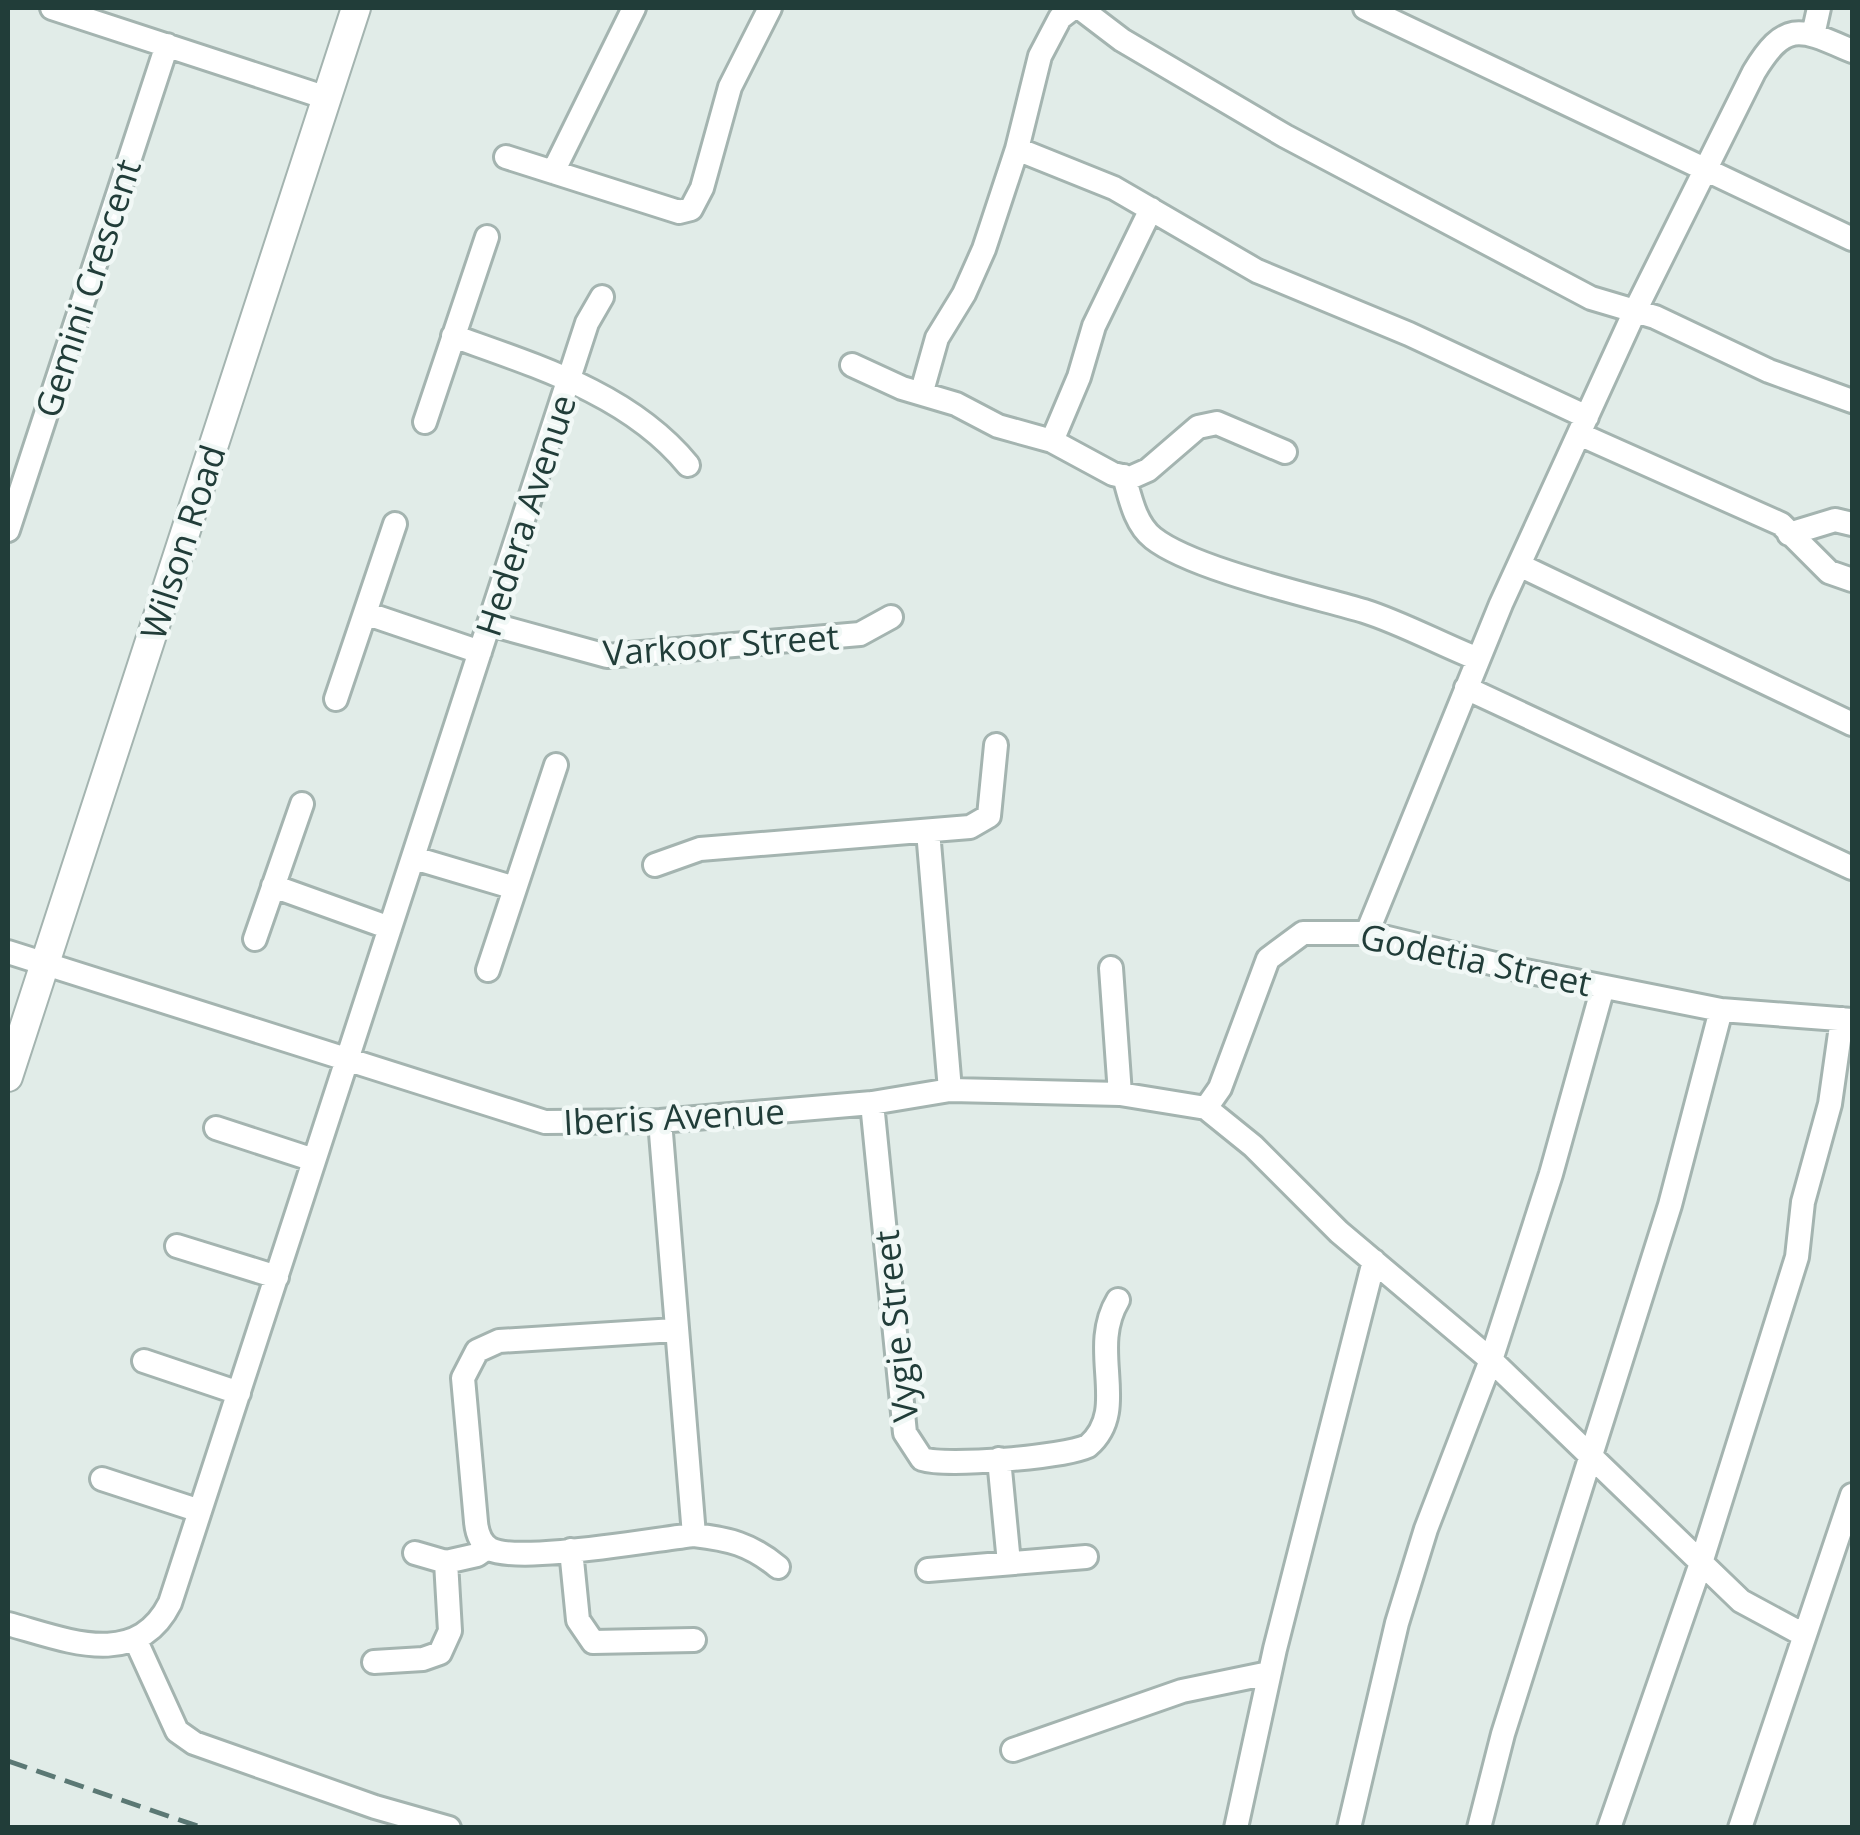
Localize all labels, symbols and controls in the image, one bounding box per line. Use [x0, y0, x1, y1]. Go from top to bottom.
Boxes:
street label: Gemini Crescent [23, 153, 151, 423]
street label: Hedera Avenue [464, 388, 586, 642]
street label: Wilson Road [128, 439, 236, 645]
street label: Varkoor Street [602, 612, 840, 676]
street label: Godetia Street [1356, 912, 1596, 1006]
street label: Iberis Avenue [562, 1087, 786, 1145]
street label: Vygie Street [862, 1228, 928, 1424]

